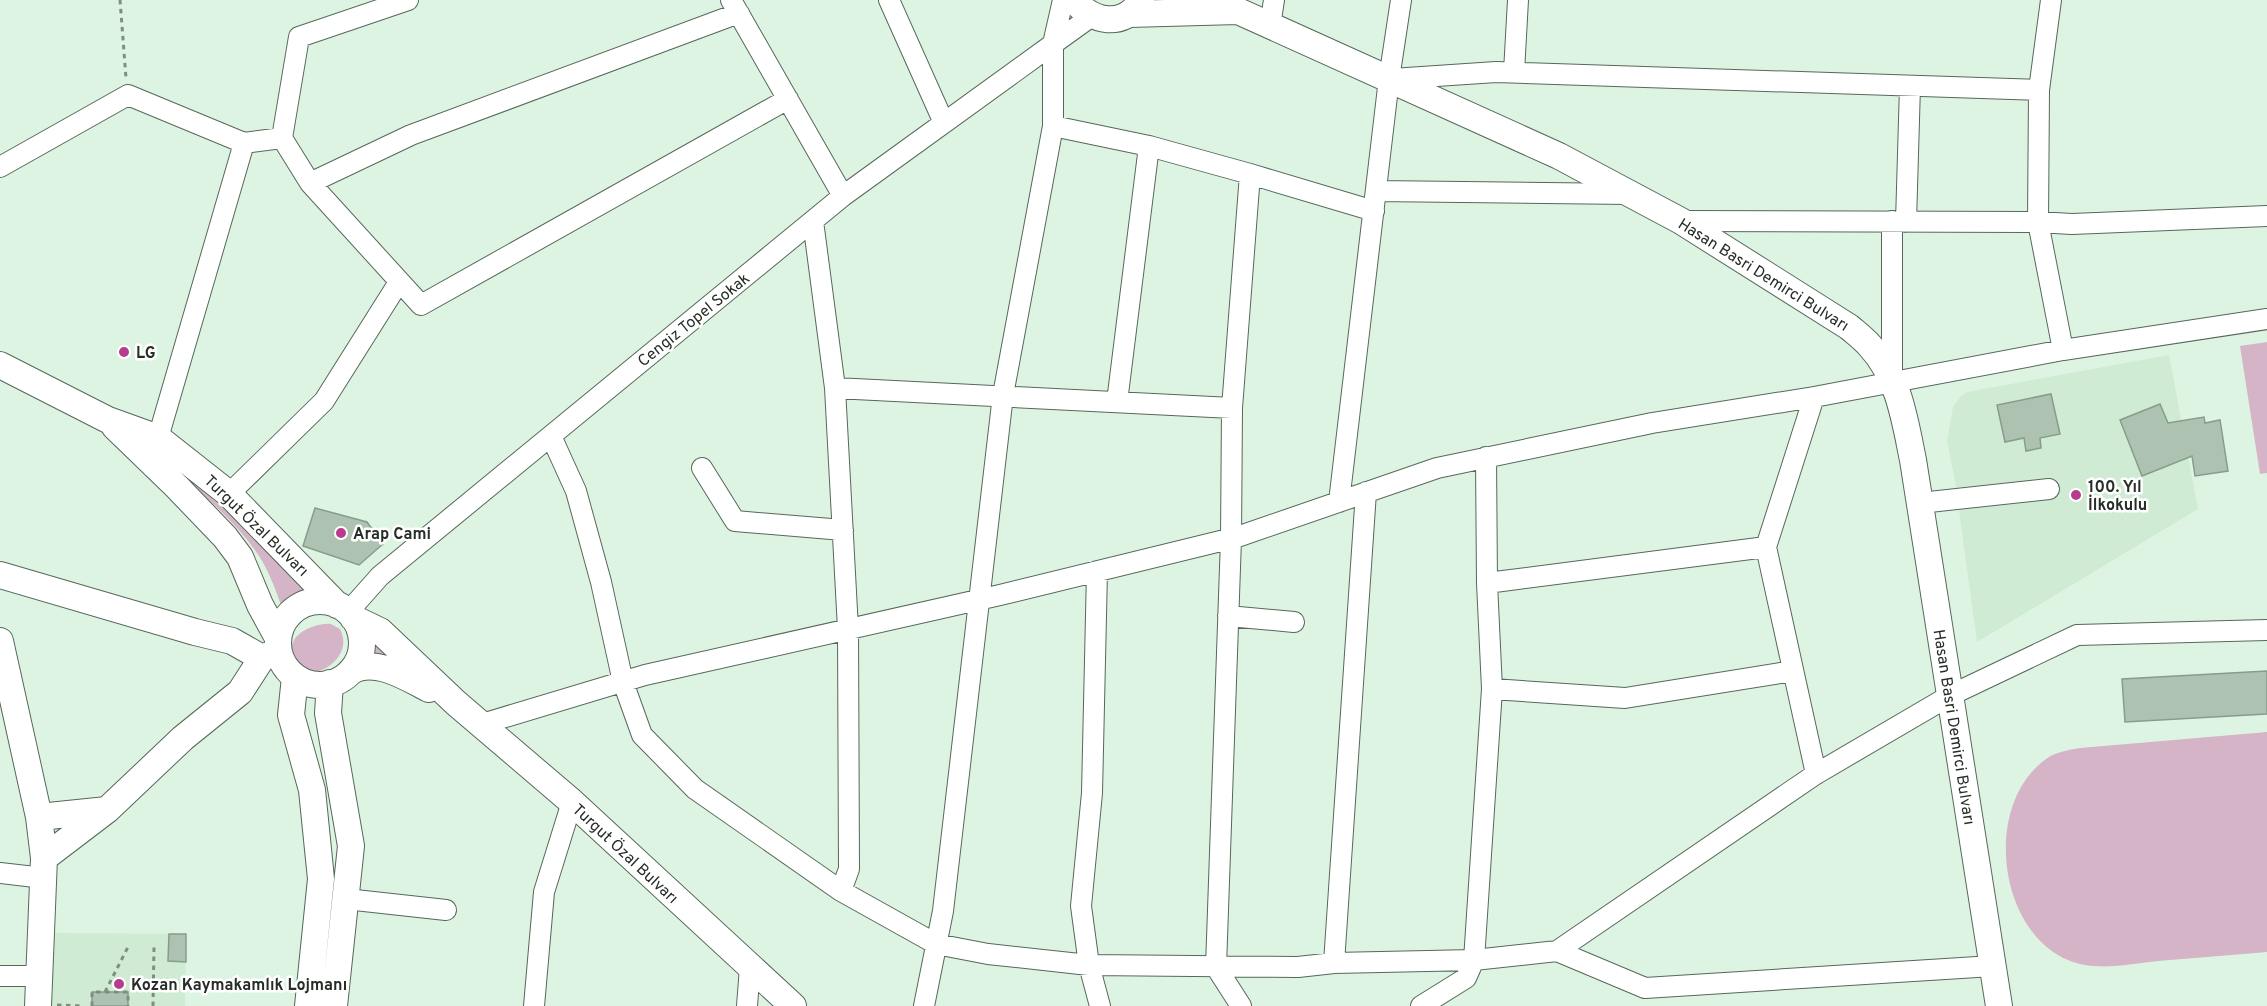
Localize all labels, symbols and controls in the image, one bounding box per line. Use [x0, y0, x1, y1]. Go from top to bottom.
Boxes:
street label: Hasan Basri Demirci Bulvarı [1674, 215, 1852, 337]
street label: Cengiz Topel Sokak [634, 269, 754, 372]
place label: LG [136, 344, 156, 364]
marker: LG [117, 345, 131, 359]
street label: Turgut Özal Bulvarı [199, 470, 313, 581]
place label: 100. Yıl İlkokulu [2088, 478, 2147, 516]
marker: 100. Yıl İlkokulu [2069, 488, 2083, 502]
place label: Arap Cami [353, 525, 431, 545]
marker: Arap Cami [334, 526, 348, 540]
street label: Hasan Basri Demirci Bulvarı [1928, 628, 1978, 826]
street label: Turgut Özal Bulvarı [567, 799, 683, 909]
place label: Kozan Kaymakamlık Lojmanı [131, 976, 347, 996]
marker: Kozan Kaymakamlık Lojmanı [112, 977, 126, 991]

